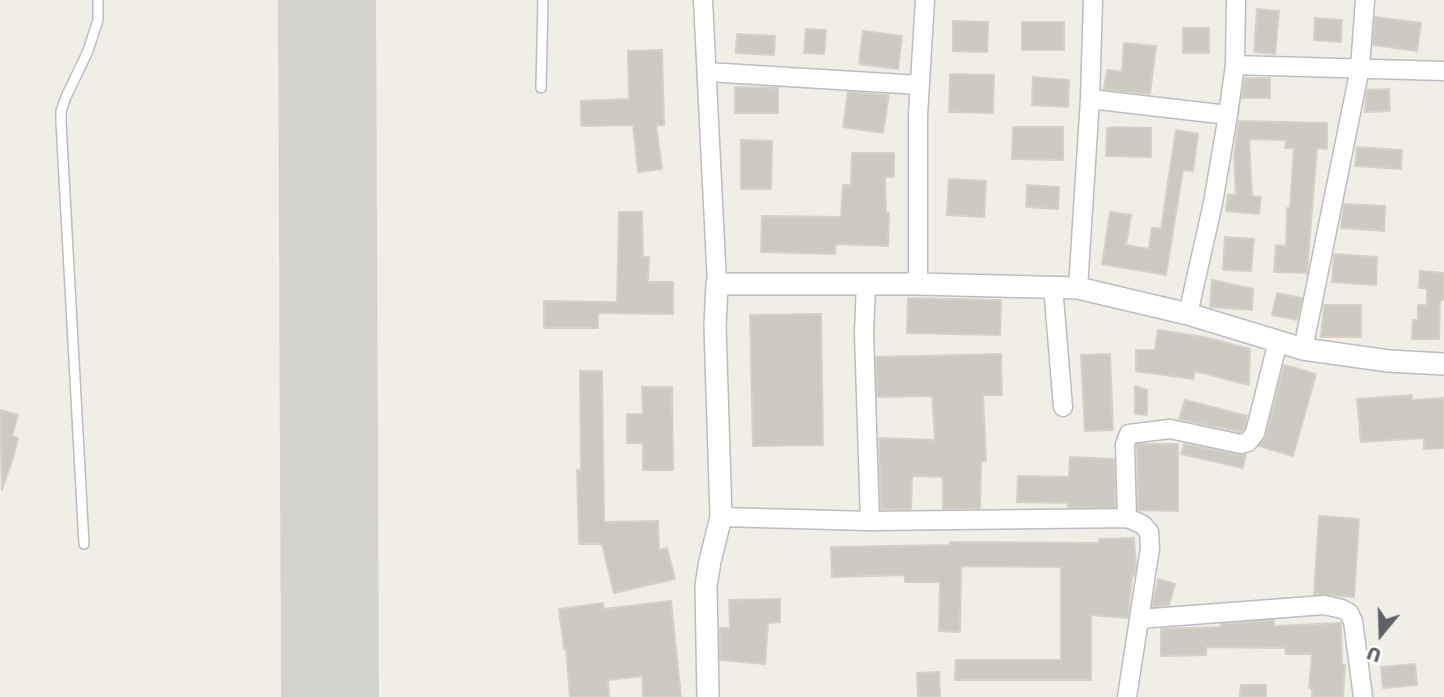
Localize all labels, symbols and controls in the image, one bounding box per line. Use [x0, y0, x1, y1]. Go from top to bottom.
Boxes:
north arrow [1346, 599, 1416, 669]
text: U [1364, 641, 1384, 667]

